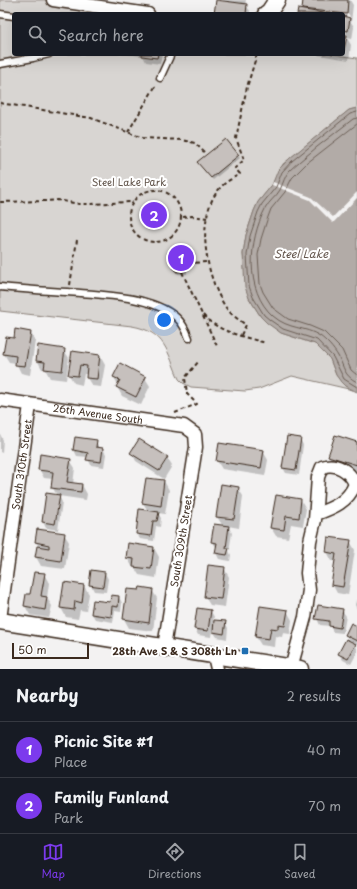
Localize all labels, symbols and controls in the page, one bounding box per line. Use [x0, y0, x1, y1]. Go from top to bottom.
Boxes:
search box [12, 12, 345, 56]
icon: search [26, 23, 48, 45]
text: Search here [58, 23, 144, 46]
park label: Steel Lake Park [92, 174, 166, 189]
pin: 2 [141, 200, 167, 230]
pin: 1 [168, 243, 194, 273]
water label: Steel Lake [274, 245, 329, 262]
your location [154, 310, 174, 330]
street label: 26th Avenue South [52, 400, 144, 427]
street label: South 310th Street [7, 418, 35, 511]
street label: South 309th Street [166, 494, 195, 588]
scale bar [12, 641, 89, 660]
text: 50 m [18, 641, 47, 658]
place label: 28th Ave S & S 308th Ln [112, 643, 237, 658]
marker: 28th Ave S & S 308th Ln [240, 646, 250, 656]
text: Nearby [16, 682, 78, 708]
text: 2 results [287, 686, 341, 705]
text: Picnic Site #1 [54, 729, 153, 752]
text: 1 [26, 740, 32, 759]
text: 40 m [307, 740, 341, 759]
text: Place [54, 752, 87, 771]
text: Family Funland [54, 785, 169, 808]
text: 2 [24, 796, 34, 815]
text: 70 m [308, 796, 341, 815]
text: Park [54, 808, 83, 827]
tab: Map [41, 841, 65, 882]
tab: Directions [148, 841, 201, 882]
tab: Saved [284, 841, 316, 882]

